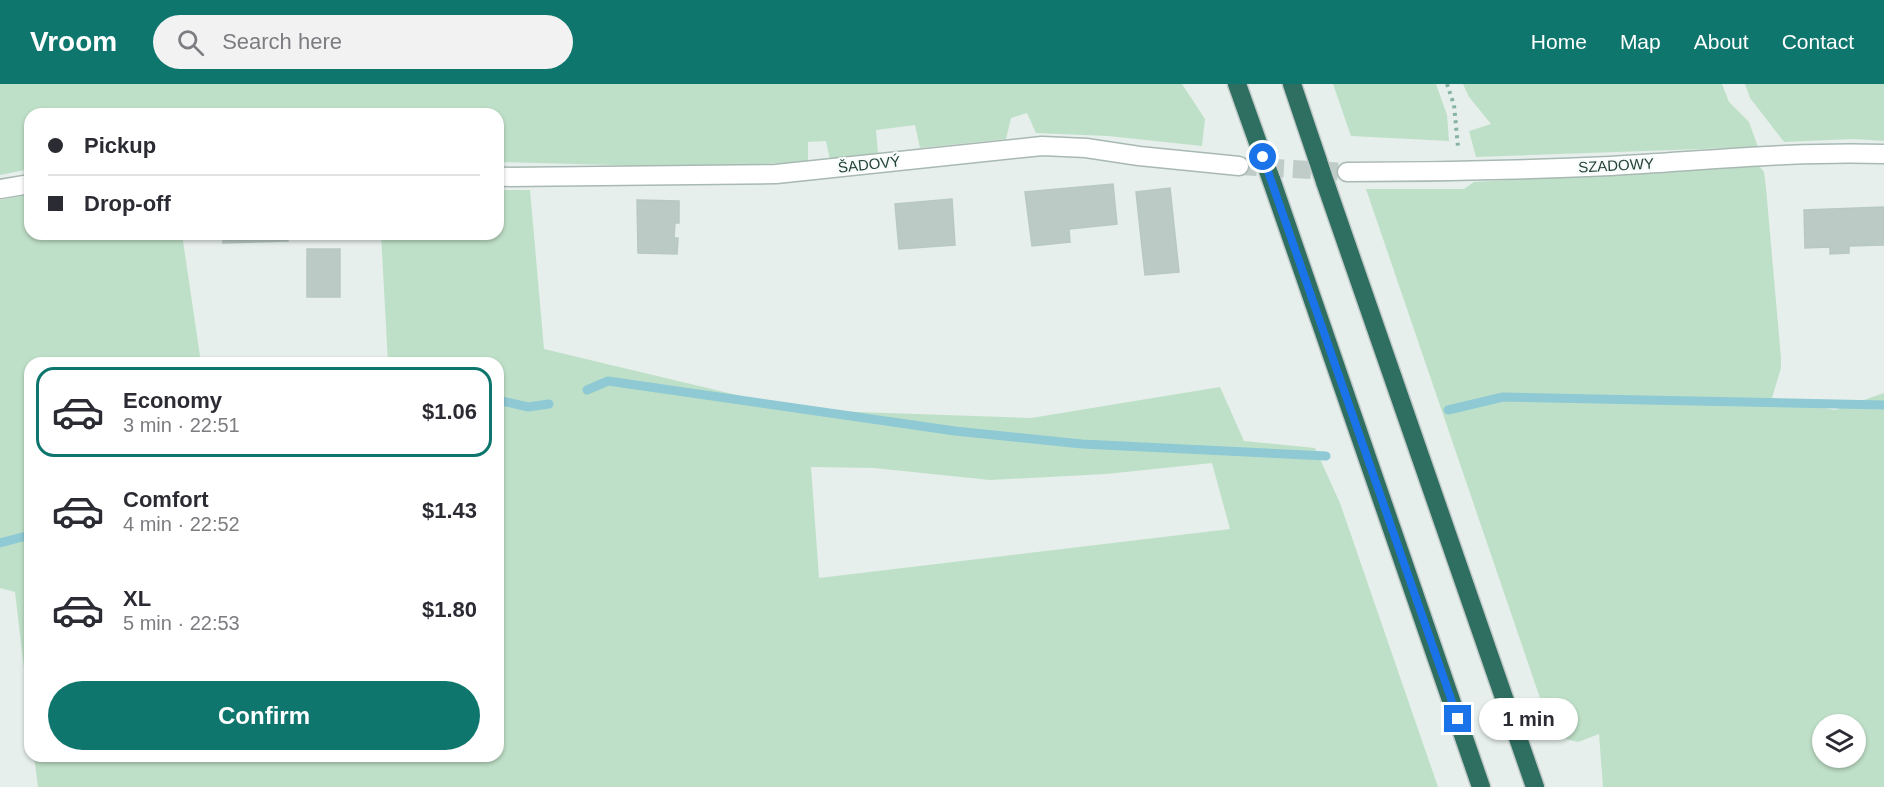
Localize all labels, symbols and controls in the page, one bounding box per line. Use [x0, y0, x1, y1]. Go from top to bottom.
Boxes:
search box [153, 15, 573, 69]
text: Vroom [30, 26, 117, 57]
icon: search [174, 26, 207, 59]
text: Search here [222, 29, 342, 54]
text: Home [1531, 30, 1587, 53]
text: Map [1620, 30, 1661, 53]
text: About [1694, 30, 1749, 53]
text: Contact [1782, 30, 1854, 53]
text: Pickup [84, 133, 156, 158]
route start [1249, 143, 1276, 170]
street label: ŠADOVÝ [837, 152, 901, 176]
street label: SZADOWY [1578, 155, 1654, 175]
text: Drop-off [84, 191, 171, 216]
icon: car [51, 385, 105, 439]
text: Economy [123, 388, 222, 413]
text: $1.06 [422, 399, 477, 424]
text: 3 min · 22:51 [123, 414, 240, 436]
icon: car [51, 484, 105, 538]
text: Comfort [123, 487, 209, 512]
text: $1.43 [422, 498, 477, 523]
text: 4 min · 22:52 [123, 513, 240, 535]
icon: car [51, 583, 105, 637]
text: XL [123, 586, 151, 611]
text: $1.80 [422, 597, 477, 622]
text: 5 min · 22:53 [123, 612, 240, 634]
button: Confirm [48, 681, 480, 750]
callout: 1 min [1479, 698, 1578, 740]
route end [1444, 705, 1471, 732]
text: 1 min [1502, 708, 1555, 730]
map controls [1812, 714, 1866, 768]
button: layers [1812, 714, 1866, 768]

